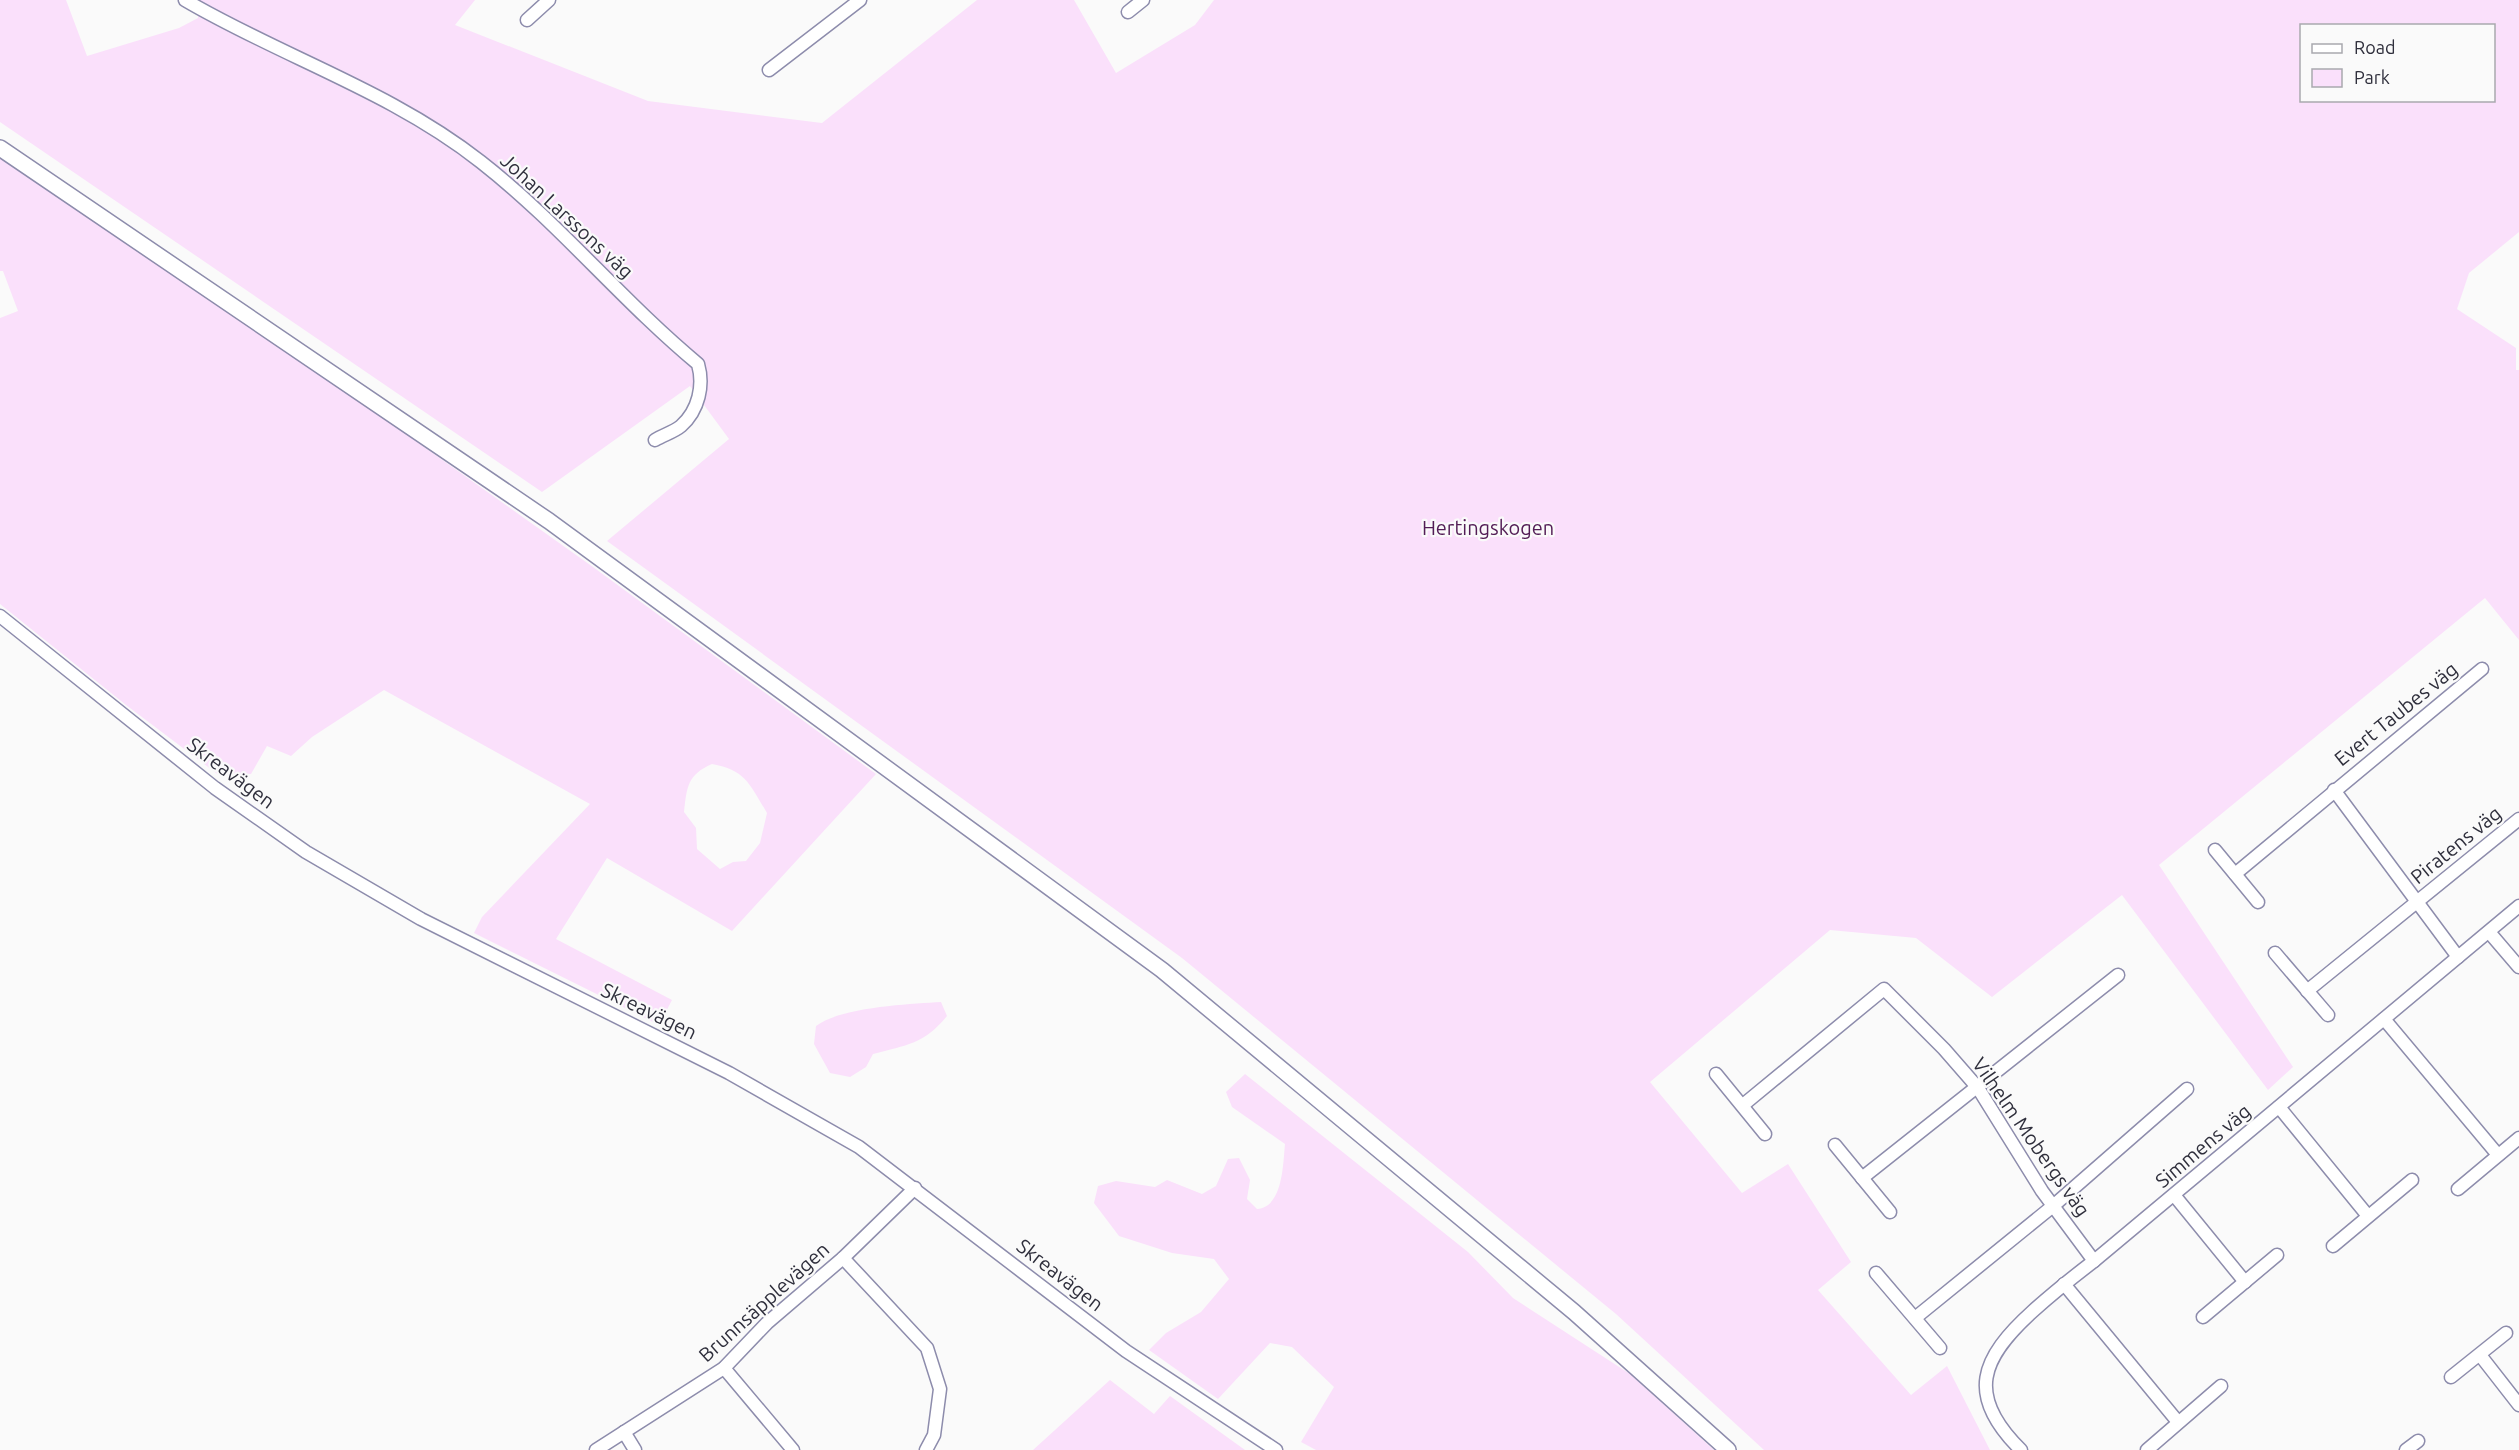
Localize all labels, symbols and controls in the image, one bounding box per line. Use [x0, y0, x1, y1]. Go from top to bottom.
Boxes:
legend [2300, 24, 2495, 102]
text: Road [2354, 37, 2396, 57]
text: Park [2354, 67, 2390, 87]
street label: Johan Larssons väg [496, 148, 638, 283]
park label: Hertingskogen [1422, 516, 1554, 539]
street label: Evert Taubes väg [2330, 657, 2462, 770]
street label: Skreavägen [183, 732, 280, 813]
street label: Piratens väg [2406, 801, 2506, 888]
street label: Skreavägen [598, 978, 701, 1044]
street label: Vilhelm Mobergs väg [1968, 1053, 2095, 1221]
street label: Simmens väg [2150, 1099, 2255, 1192]
street label: Skreavägen [1012, 1234, 1108, 1316]
street label: Brunnsäpplevägen [694, 1237, 833, 1366]

